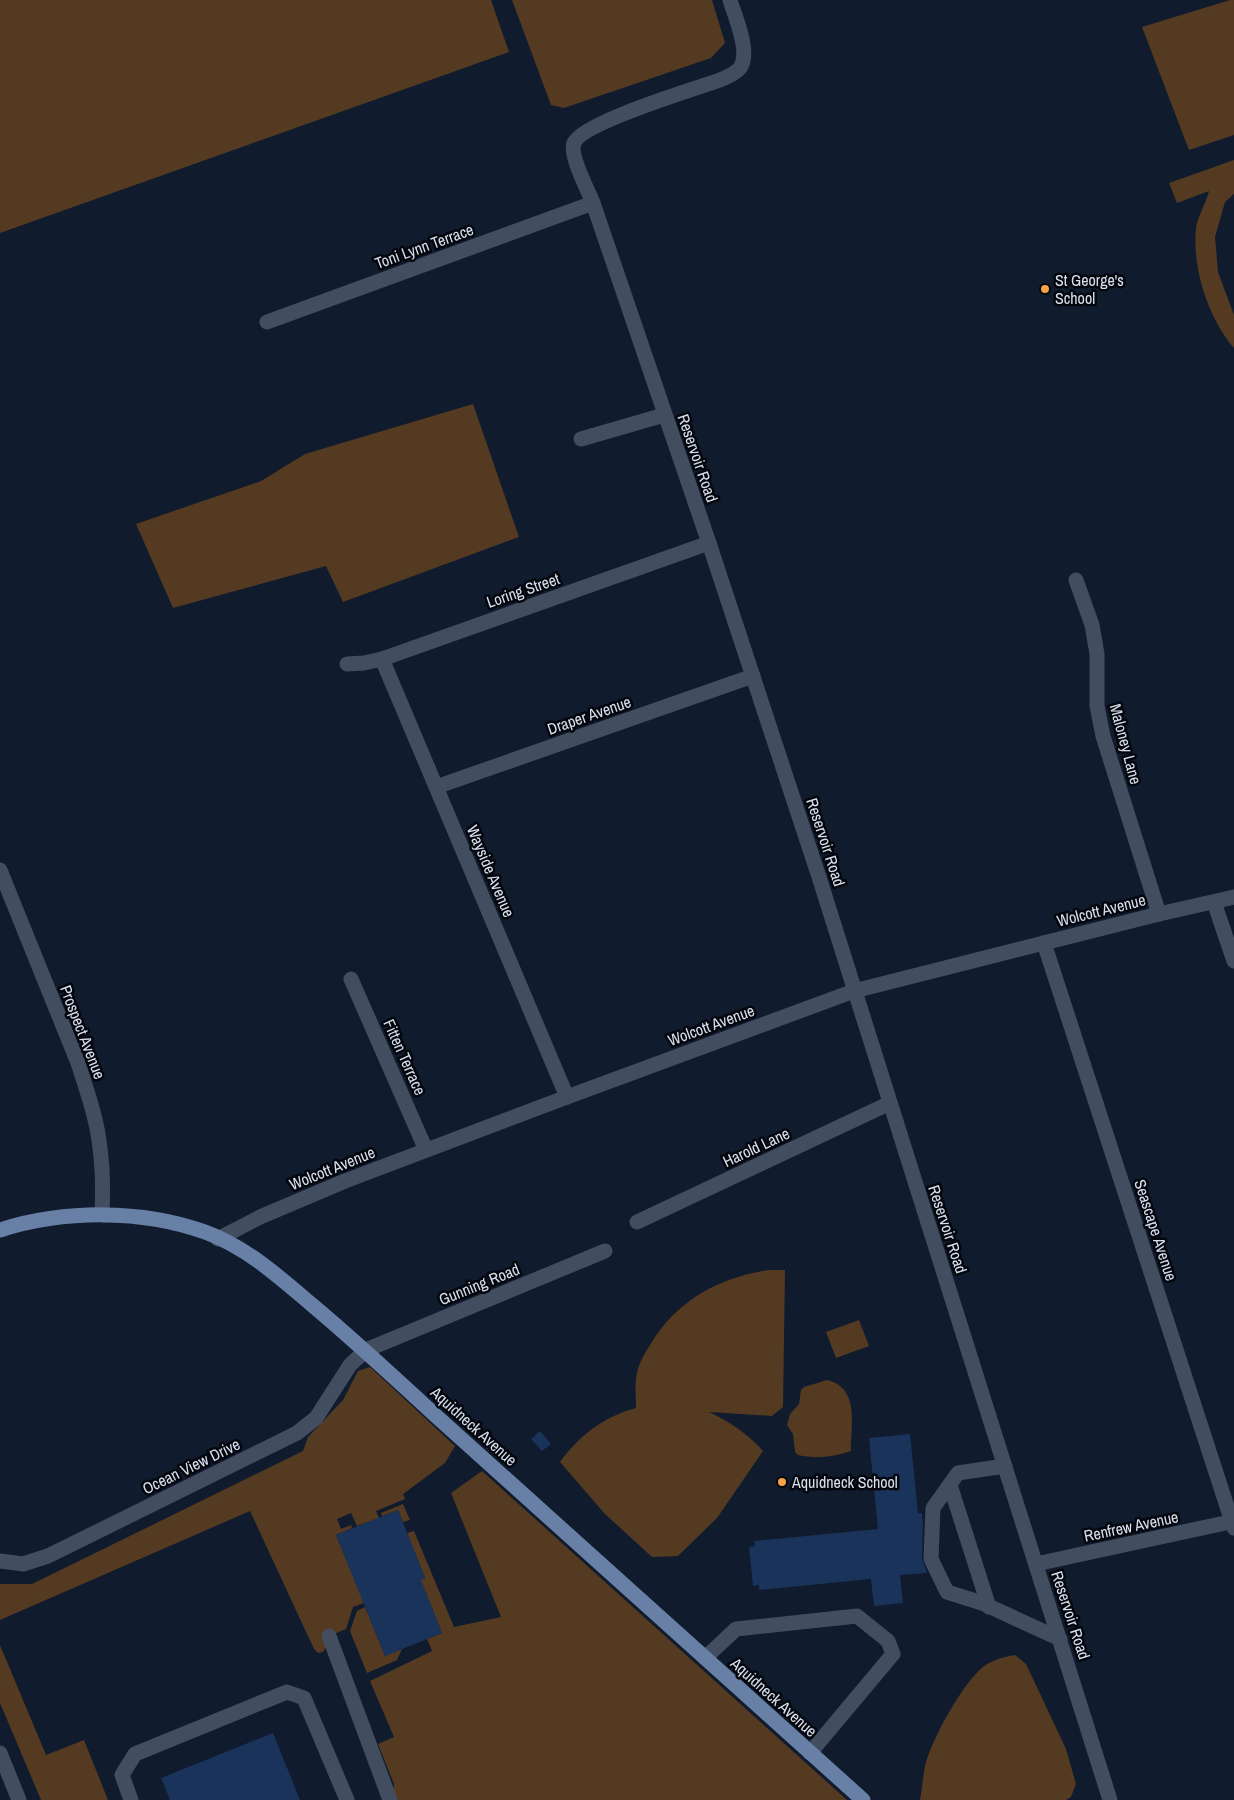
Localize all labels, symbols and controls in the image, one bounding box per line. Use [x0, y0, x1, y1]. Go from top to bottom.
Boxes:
street label: Toni Lynn Terrace [372, 218, 476, 274]
place label: St George's School [1055, 269, 1124, 309]
marker: St George's School [1039, 283, 1051, 295]
street label: Reservoir Road [673, 411, 723, 505]
street label: Loring Street [484, 567, 563, 613]
street label: Draper Avenue [544, 690, 634, 740]
street label: Maloney Lane [1105, 701, 1147, 787]
street label: Reservoir Road [801, 795, 851, 889]
street label: Wayside Avenue [462, 822, 520, 920]
street label: Wolcott Avenue [1054, 888, 1148, 932]
street label: Prospect Avenue [55, 982, 111, 1082]
street label: Wolcott Avenue [665, 999, 757, 1051]
street label: Fitten Terrace [379, 1016, 431, 1098]
street label: Harold Lane [719, 1122, 793, 1172]
street label: Wolcott Avenue [286, 1141, 378, 1195]
street label: Seascape Avenue [1129, 1176, 1183, 1284]
street label: Reservoir Road [923, 1182, 973, 1276]
street label: Gunning Road [435, 1258, 523, 1310]
street label: Aquidneck Avenue [425, 1381, 522, 1471]
street label: Ocean View Drive [138, 1433, 244, 1499]
place label: Aquidneck School [791, 1471, 898, 1493]
marker: Aquidneck School [776, 1476, 788, 1488]
street label: Renfrew Avenue [1082, 1505, 1180, 1547]
street label: Reservoir Road [1046, 1568, 1096, 1662]
street label: Aquidneck Avenue [725, 1652, 822, 1742]

